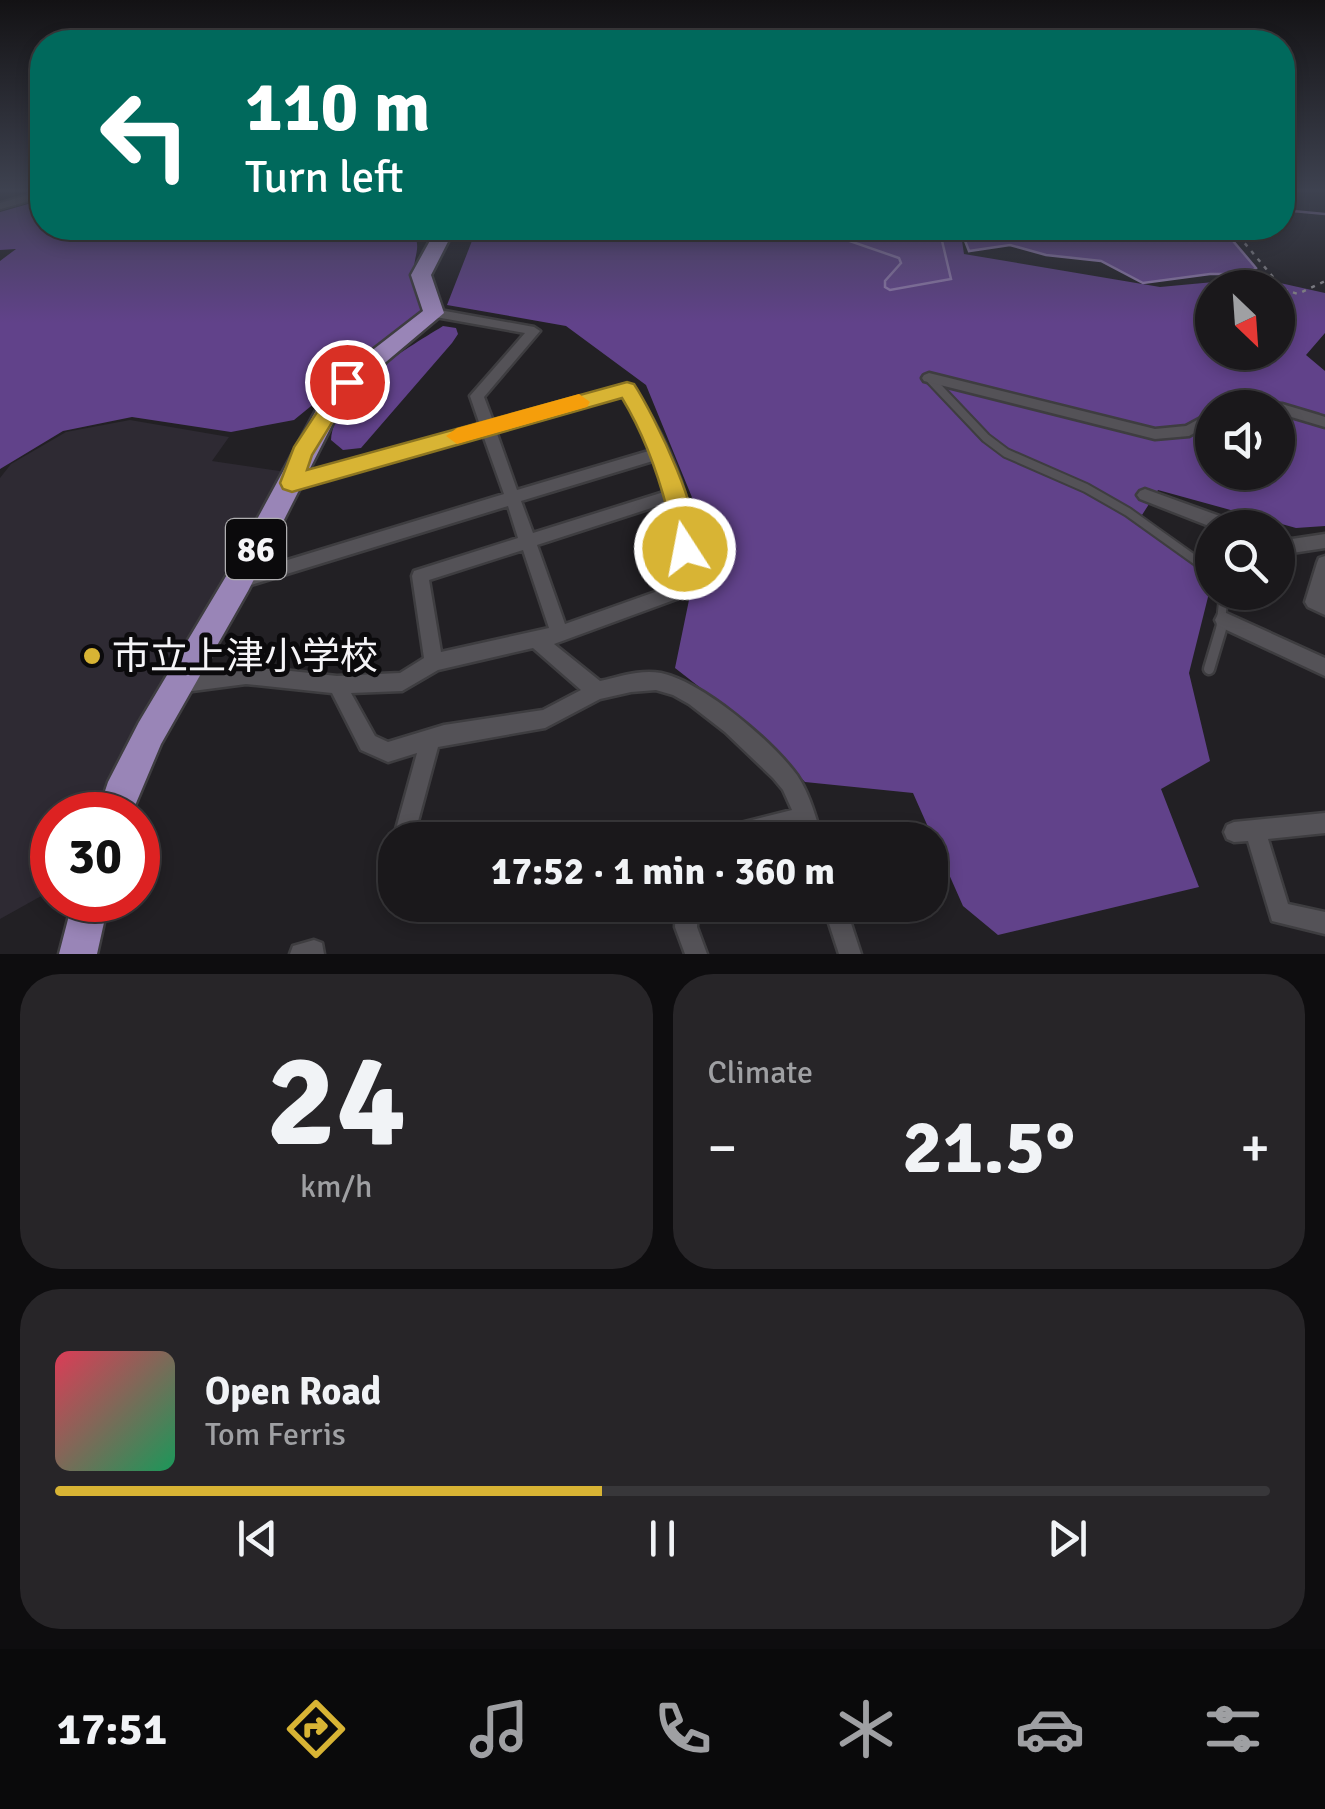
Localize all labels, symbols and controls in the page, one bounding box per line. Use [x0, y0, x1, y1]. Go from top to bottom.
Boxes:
text: 110 m [245, 64, 430, 150]
icon: left [80, 70, 210, 200]
text: Turn left [245, 150, 404, 205]
north arrow [1195, 270, 1295, 370]
map controls [1195, 270, 1295, 610]
pin [305, 340, 390, 425]
icon: arrive [320, 355, 375, 410]
button: sound [1195, 390, 1295, 490]
position arrow [633, 497, 737, 601]
button: search [1195, 510, 1295, 610]
road number: 86 [226, 519, 286, 579]
place label: 市立上津小学校 [112, 633, 378, 680]
marker: 市立上津小学校 [81, 645, 103, 667]
speed limit sign: 30 [30, 792, 160, 922]
text: 17:52 · 1 min · 360 m [491, 848, 835, 895]
text: 24 [266, 1022, 406, 1182]
text: Climate [708, 1053, 813, 1092]
text: 21.5° [902, 1101, 1075, 1194]
text: − [708, 1114, 737, 1182]
text: + [1240, 1114, 1270, 1182]
text: km/h [300, 1167, 372, 1206]
text: Open Road [205, 1368, 381, 1415]
text: Tom Ferris [205, 1415, 346, 1454]
icon: previous [230, 1511, 285, 1566]
icon: pause [635, 1511, 690, 1566]
icon: next [1040, 1511, 1095, 1566]
icon: directions [281, 1694, 351, 1764]
icon: music [464, 1694, 534, 1764]
icon: phone [648, 1694, 718, 1764]
icon: climate [831, 1694, 901, 1764]
icon: car [1015, 1694, 1085, 1764]
icon: filters [1198, 1694, 1268, 1764]
text: 17:51 [57, 1702, 167, 1757]

